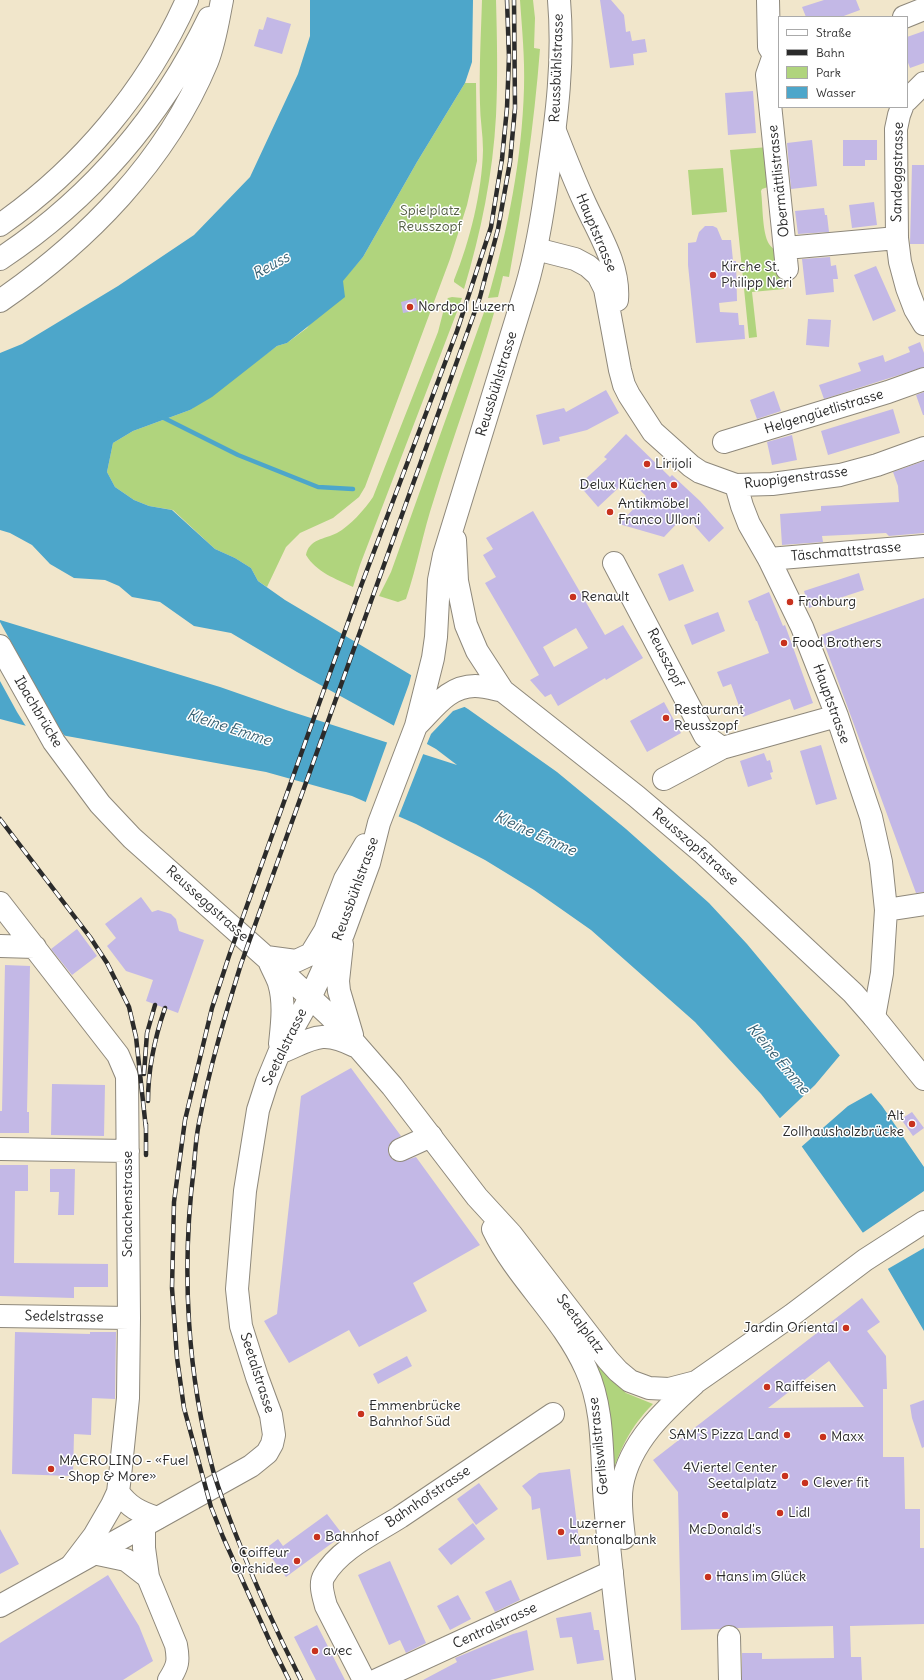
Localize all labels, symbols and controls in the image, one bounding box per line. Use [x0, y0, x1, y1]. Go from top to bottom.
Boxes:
street label: Reussbühlstrasse [547, 13, 567, 123]
legend [778, 16, 908, 108]
text: Straße [816, 25, 851, 40]
text: Bahn [816, 45, 845, 60]
text: Park [816, 65, 841, 80]
text: Wasser [816, 85, 856, 100]
street label: Sandeggstrasse [889, 122, 907, 222]
street label: Obermättlistrasse [765, 124, 793, 238]
street label: Hauptstrasse [572, 191, 620, 275]
park label: Spielplatz Reusszopf [398, 203, 462, 236]
water label: Reuss [249, 249, 293, 283]
place label: Kirche St. Philipp Neri [721, 259, 792, 292]
marker: Kirche St. Philipp Neri [708, 270, 718, 280]
place label: Nordpol Luzern [418, 299, 515, 315]
marker: Nordpol Luzern [405, 302, 415, 312]
street label: Reussbühlstrasse [473, 329, 521, 439]
street label: Helgengüetlistrasse [763, 386, 885, 438]
place label: Lirijoli [655, 456, 692, 472]
marker: Lirijoli [642, 459, 652, 469]
street label: Ruopigenstrasse [743, 463, 849, 493]
place label: Delux Küchen [580, 477, 666, 493]
marker: Delux Küchen [669, 480, 679, 490]
place label: Antikmöbel Franco Ulloni [618, 496, 700, 528]
marker: Antikmöbel Franco Ulloni [605, 507, 615, 517]
street label: Täschmattstrasse [790, 539, 902, 565]
place label: Renault [581, 589, 629, 605]
marker: Renault [568, 592, 578, 602]
place label: Frohburg [798, 594, 856, 610]
marker: Frohburg [785, 597, 795, 607]
street label: Reusszopf [643, 626, 687, 690]
place label: Food Brothers [792, 635, 882, 651]
marker: Food Brothers [779, 638, 789, 648]
street label: Hauptstrasse [809, 662, 853, 746]
street label: Ibachbrücke [10, 673, 66, 751]
place label: Restaurant Reusszopf [674, 702, 744, 734]
water label: Kleine Emme [185, 706, 273, 750]
marker: Restaurant Reusszopf [661, 713, 671, 723]
street label: Reusszopfstrasse [648, 805, 742, 889]
water label: Kleine Emme [491, 808, 579, 860]
street label: Reussbühlstrasse [329, 835, 383, 943]
street label: Reusseggstrasse [162, 863, 252, 945]
street label: Seetalstrasse [259, 1006, 311, 1088]
water label: Kleine Emme [743, 1020, 813, 1098]
place label: Alt Zollhausholzbrücke [783, 1108, 904, 1140]
marker: Alt Zollhausholzbrücke [907, 1119, 917, 1129]
street label: Schachenstrasse [120, 1151, 136, 1257]
street label: Seetalplatz [552, 1291, 608, 1357]
street label: Sedelstrasse [24, 1308, 104, 1326]
place label: Jardin Oriental [744, 1320, 838, 1336]
marker: Jardin Oriental [841, 1323, 851, 1333]
street label: Seetalstrasse [236, 1331, 278, 1415]
place label: Raiffeisen [775, 1379, 836, 1395]
marker: Raiffeisen [762, 1382, 772, 1392]
street label: Gerliswilstrasse [586, 1396, 612, 1496]
place label: Emmenbrücke Bahnhof Süd [369, 1398, 461, 1430]
marker: Emmenbrücke Bahnhof Süd [356, 1409, 366, 1419]
place label: SAM'S Pizza Land [669, 1427, 779, 1443]
place label: Maxx [831, 1429, 864, 1445]
marker: SAM'S Pizza Land [782, 1430, 792, 1440]
marker: Maxx [818, 1432, 828, 1442]
place label: MACROLINO - «Fuel - Shop & More» [59, 1453, 188, 1486]
place label: 4Viertel Center Seetalplatz [683, 1460, 777, 1492]
street label: Bahnhofstrasse [382, 1462, 474, 1532]
marker: MACROLINO - «Fuel - Shop & More» [46, 1464, 56, 1474]
marker: 4Viertel Center Seetalplatz [780, 1471, 790, 1481]
place label: Clever fit [813, 1475, 869, 1491]
marker: Clever fit [800, 1478, 810, 1488]
place label: Lidl [788, 1505, 810, 1521]
marker: Lidl [775, 1508, 785, 1518]
marker: McDonald's [720, 1510, 730, 1520]
place label: Luzerner Kantonalbank [569, 1516, 656, 1548]
place label: McDonald's [689, 1522, 761, 1538]
marker: Luzerner Kantonalbank [556, 1527, 566, 1537]
place label: Bahnhof [325, 1529, 379, 1545]
marker: Bahnhof [312, 1532, 322, 1542]
place label: Coiffeur Orchidee [231, 1545, 289, 1578]
marker: Coiffeur Orchidee [292, 1556, 302, 1566]
place label: Hans im Glück [716, 1569, 806, 1585]
marker: Hans im Glück [703, 1572, 713, 1582]
street label: Centralstrasse [450, 1599, 540, 1653]
place label: avec [323, 1643, 352, 1659]
marker: avec [310, 1646, 320, 1656]

